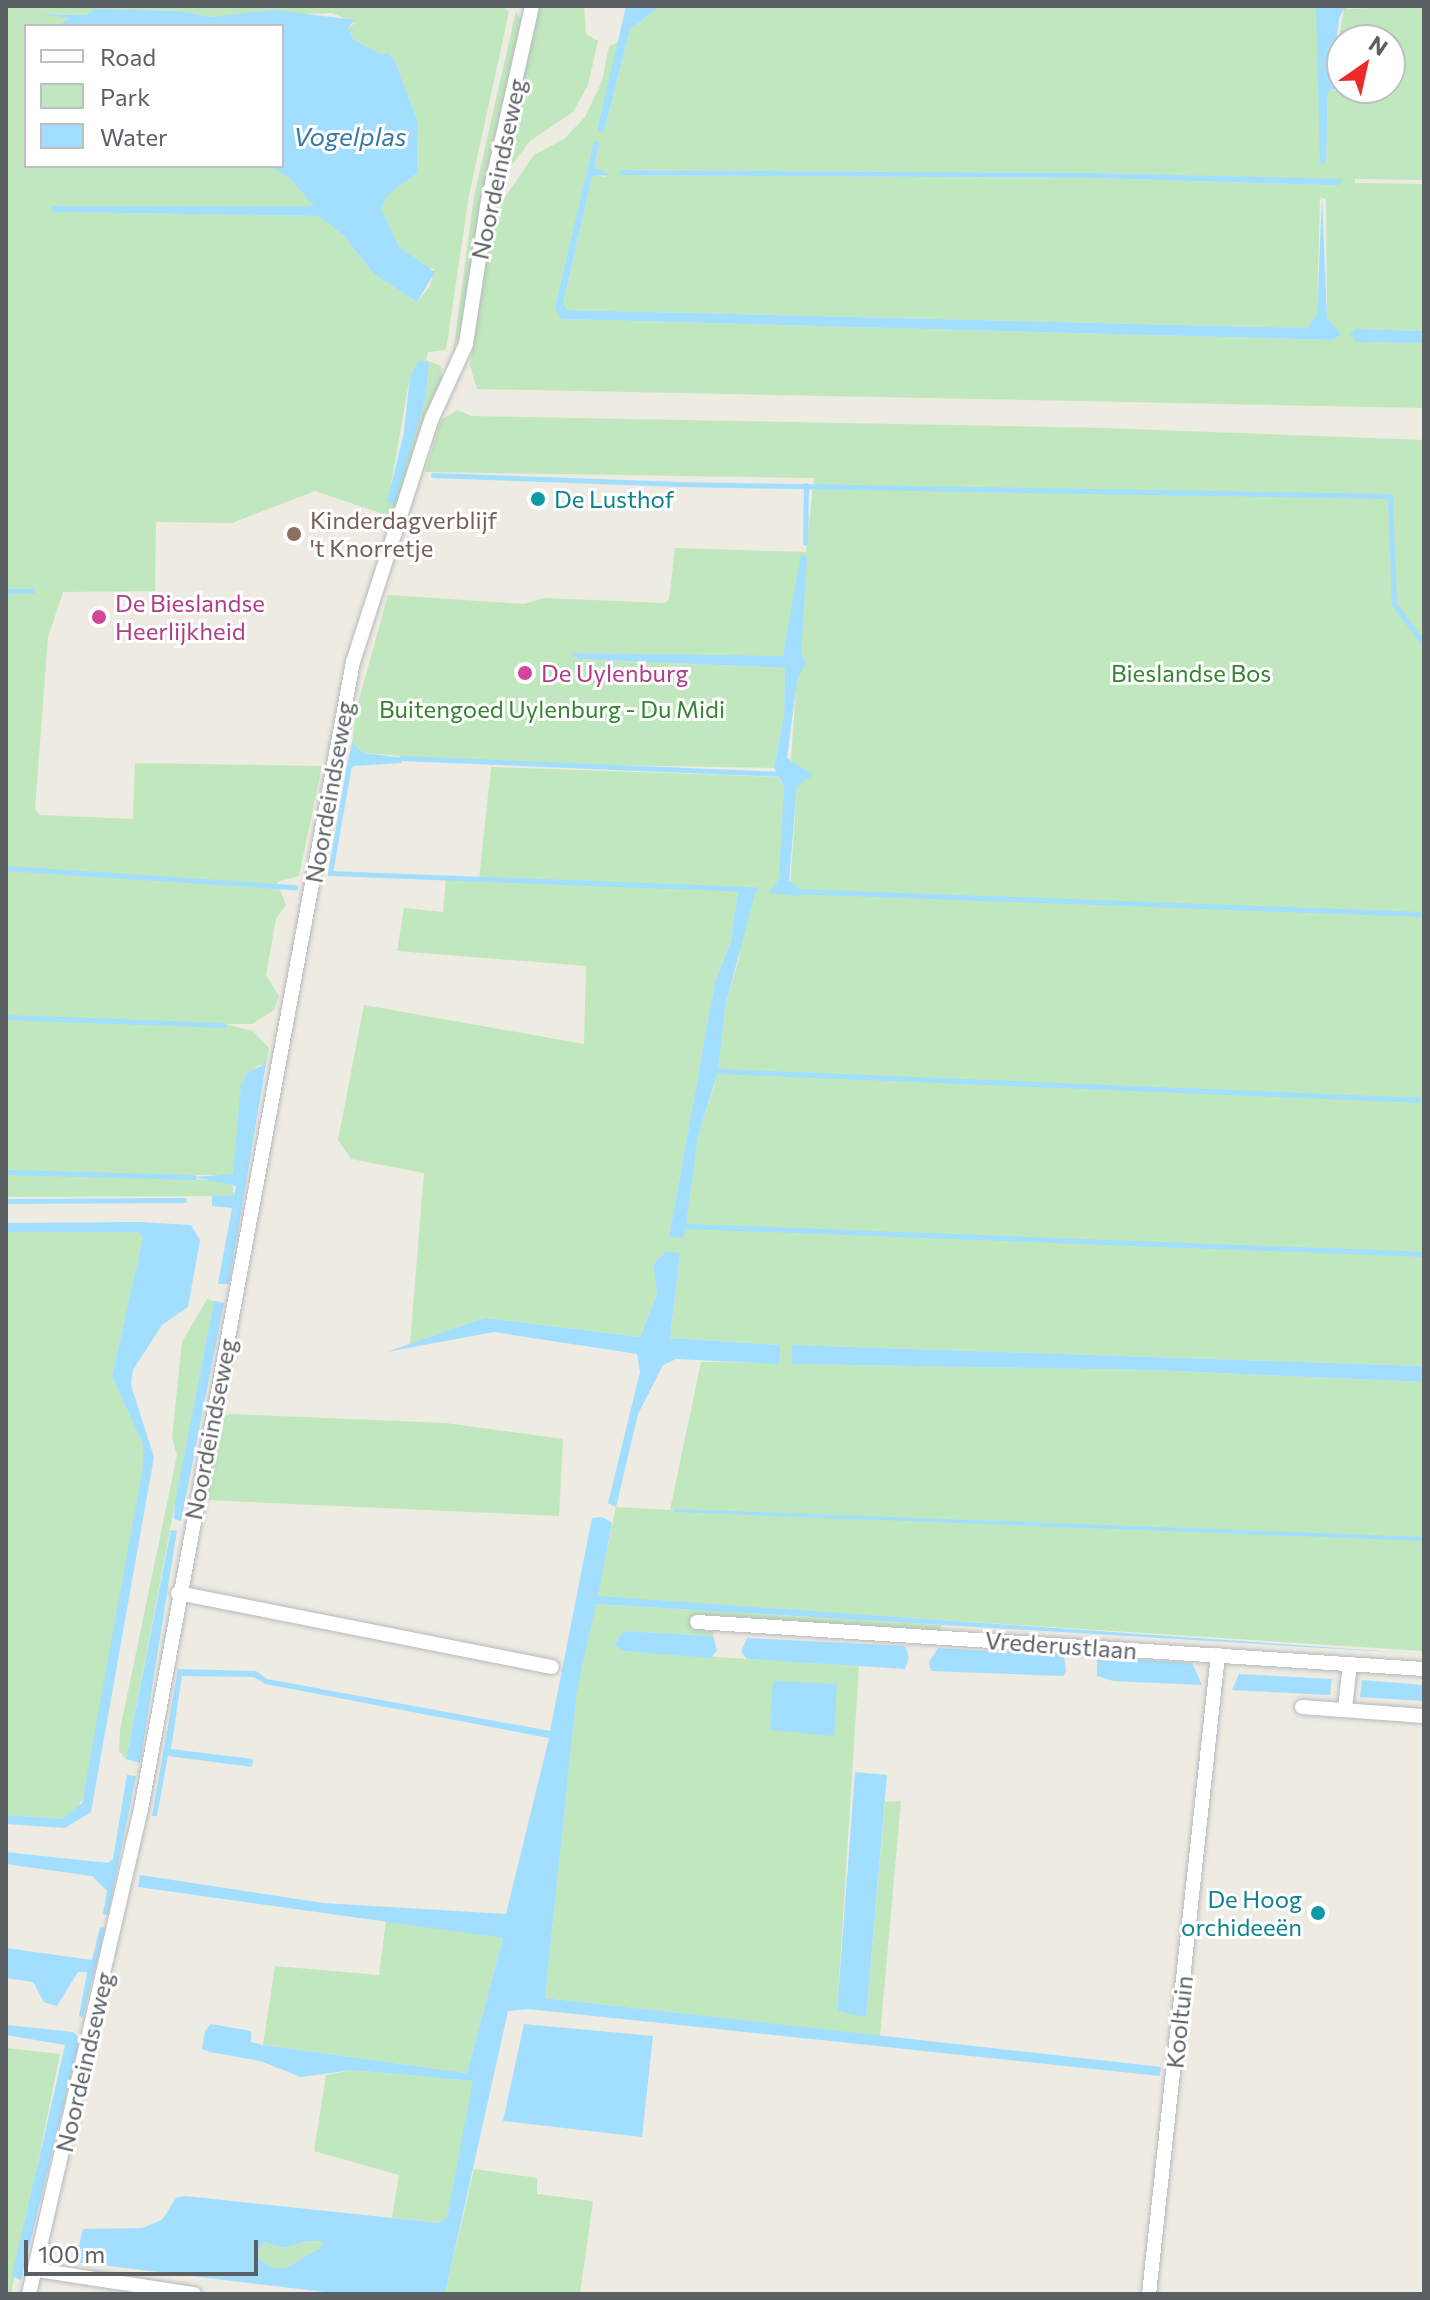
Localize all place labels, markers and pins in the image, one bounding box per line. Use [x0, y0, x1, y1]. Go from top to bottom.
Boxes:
place label: De Lusthof [554, 485, 674, 513]
marker: De Lusthof [529, 490, 547, 508]
place label: Kinderdagverblijf 't Knorretje [310, 506, 497, 562]
marker: Kinderdagverblijf 't Knorretje [285, 525, 303, 543]
place label: De Bieslandse Heerlijkheid [115, 589, 265, 645]
marker: De Bieslandse Heerlijkheid [90, 608, 108, 626]
place label: De Uylenburg [541, 659, 689, 687]
marker: De Uylenburg [516, 664, 534, 682]
place label: De Hoog orchideeën [1181, 1885, 1302, 1941]
marker: De Hoog orchideeën [1309, 1904, 1327, 1922]

